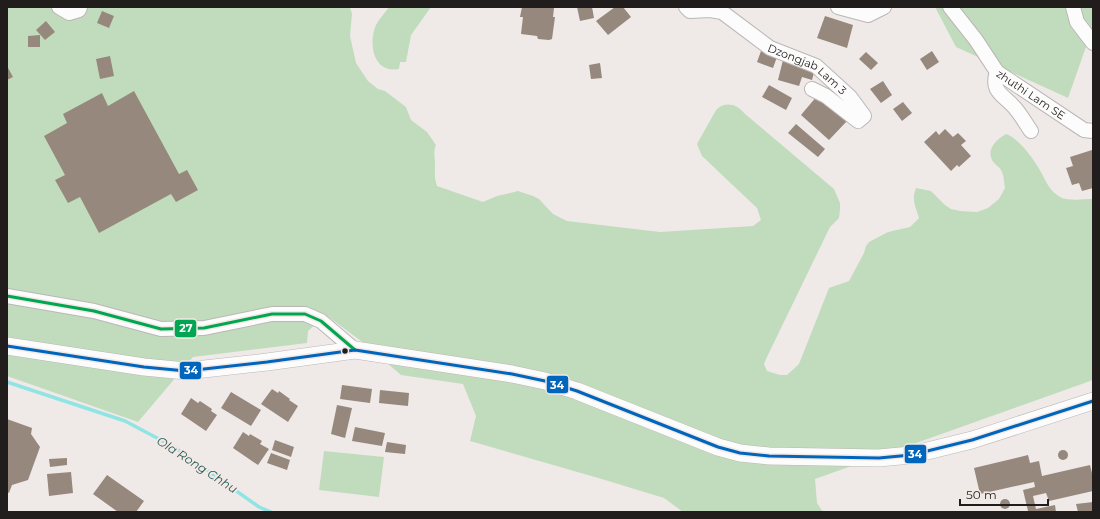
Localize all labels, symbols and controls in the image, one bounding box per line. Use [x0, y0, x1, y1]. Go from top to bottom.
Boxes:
street label: Dzongjab Lam 3 [766, 41, 849, 97]
street label: zhuthi Lam SE [994, 67, 1068, 123]
line badge: 27 [174, 319, 197, 338]
text: 27 [179, 321, 193, 335]
unlabelled marker [340, 346, 350, 356]
line badge: 34 [179, 361, 202, 380]
text: 34 [183, 363, 198, 377]
line badge: 34 [546, 375, 569, 394]
text: 34 [549, 378, 564, 392]
water label: Ola Rong Chhu [154, 433, 240, 496]
line badge: 34 [904, 444, 927, 464]
text: 34 [907, 447, 922, 461]
scale bar [960, 481, 1048, 507]
text: 50 m [966, 487, 997, 502]

